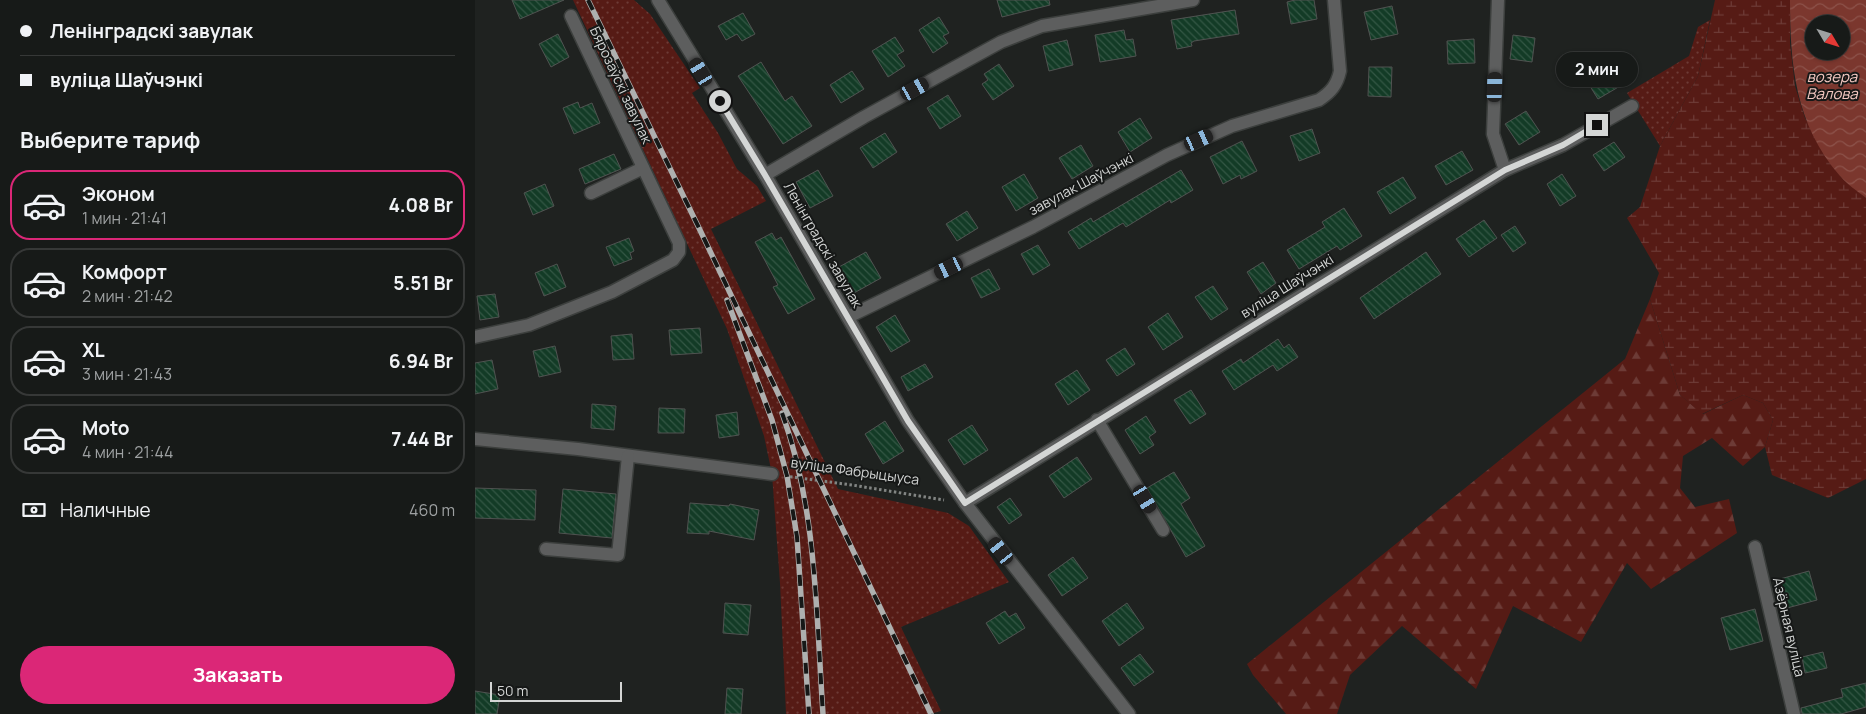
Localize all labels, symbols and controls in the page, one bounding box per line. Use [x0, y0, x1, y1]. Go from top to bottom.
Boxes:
north arrow [1805, 15, 1850, 60]
map controls [1805, 15, 1850, 60]
text: Ленінградскі завулак [50, 18, 253, 44]
street label: Бярозаўскі завулак [586, 23, 657, 147]
callout: 2 мин [1556, 52, 1638, 88]
car [686, 55, 715, 89]
text: 2 мин [1575, 58, 1619, 80]
water label: возера Валова [1806, 66, 1858, 104]
text: вуліца Шаўчэнкі [50, 67, 203, 93]
car [1486, 72, 1503, 102]
car [898, 75, 931, 103]
route start [709, 90, 731, 112]
route end [1586, 114, 1608, 136]
text: Выберите тариф [20, 125, 200, 155]
car [1182, 127, 1215, 153]
street label: завулак Шаўчэнкі [1025, 148, 1137, 219]
street label: Ленінградскі завулак [780, 179, 868, 312]
text: Эконом [82, 181, 155, 207]
icon: car [22, 183, 67, 228]
text: 4.08 Br [389, 192, 453, 218]
text: 1 мин · 21:41 [82, 207, 167, 229]
street label: вуліца Шаўчэнкі [1237, 249, 1337, 322]
car [932, 255, 965, 281]
text: Комфорт [82, 259, 167, 285]
icon: car [22, 261, 67, 306]
text: 5.51 Br [393, 270, 453, 296]
text: 2 мин · 21:42 [82, 285, 173, 307]
text: XL [82, 337, 105, 363]
icon: car [22, 339, 67, 384]
text: 6.94 Br [389, 348, 453, 374]
text: 3 мин · 21:43 [82, 363, 172, 385]
text: Moto [82, 415, 129, 441]
icon: car [22, 417, 67, 462]
text: 7.44 Br [391, 426, 453, 452]
text: 4 мин · 21:44 [82, 441, 173, 463]
street label: вуліца Фабрыцыуса [790, 452, 920, 489]
car [1130, 482, 1159, 516]
icon: cash [20, 496, 48, 524]
text: Наличные [60, 497, 151, 523]
text: 460 m [409, 499, 455, 521]
car [985, 535, 1016, 567]
street label: Азёрная вуліца [1769, 575, 1810, 678]
button: Заказать [20, 646, 455, 704]
scale bar [490, 679, 623, 702]
text: 50 m [497, 681, 528, 700]

